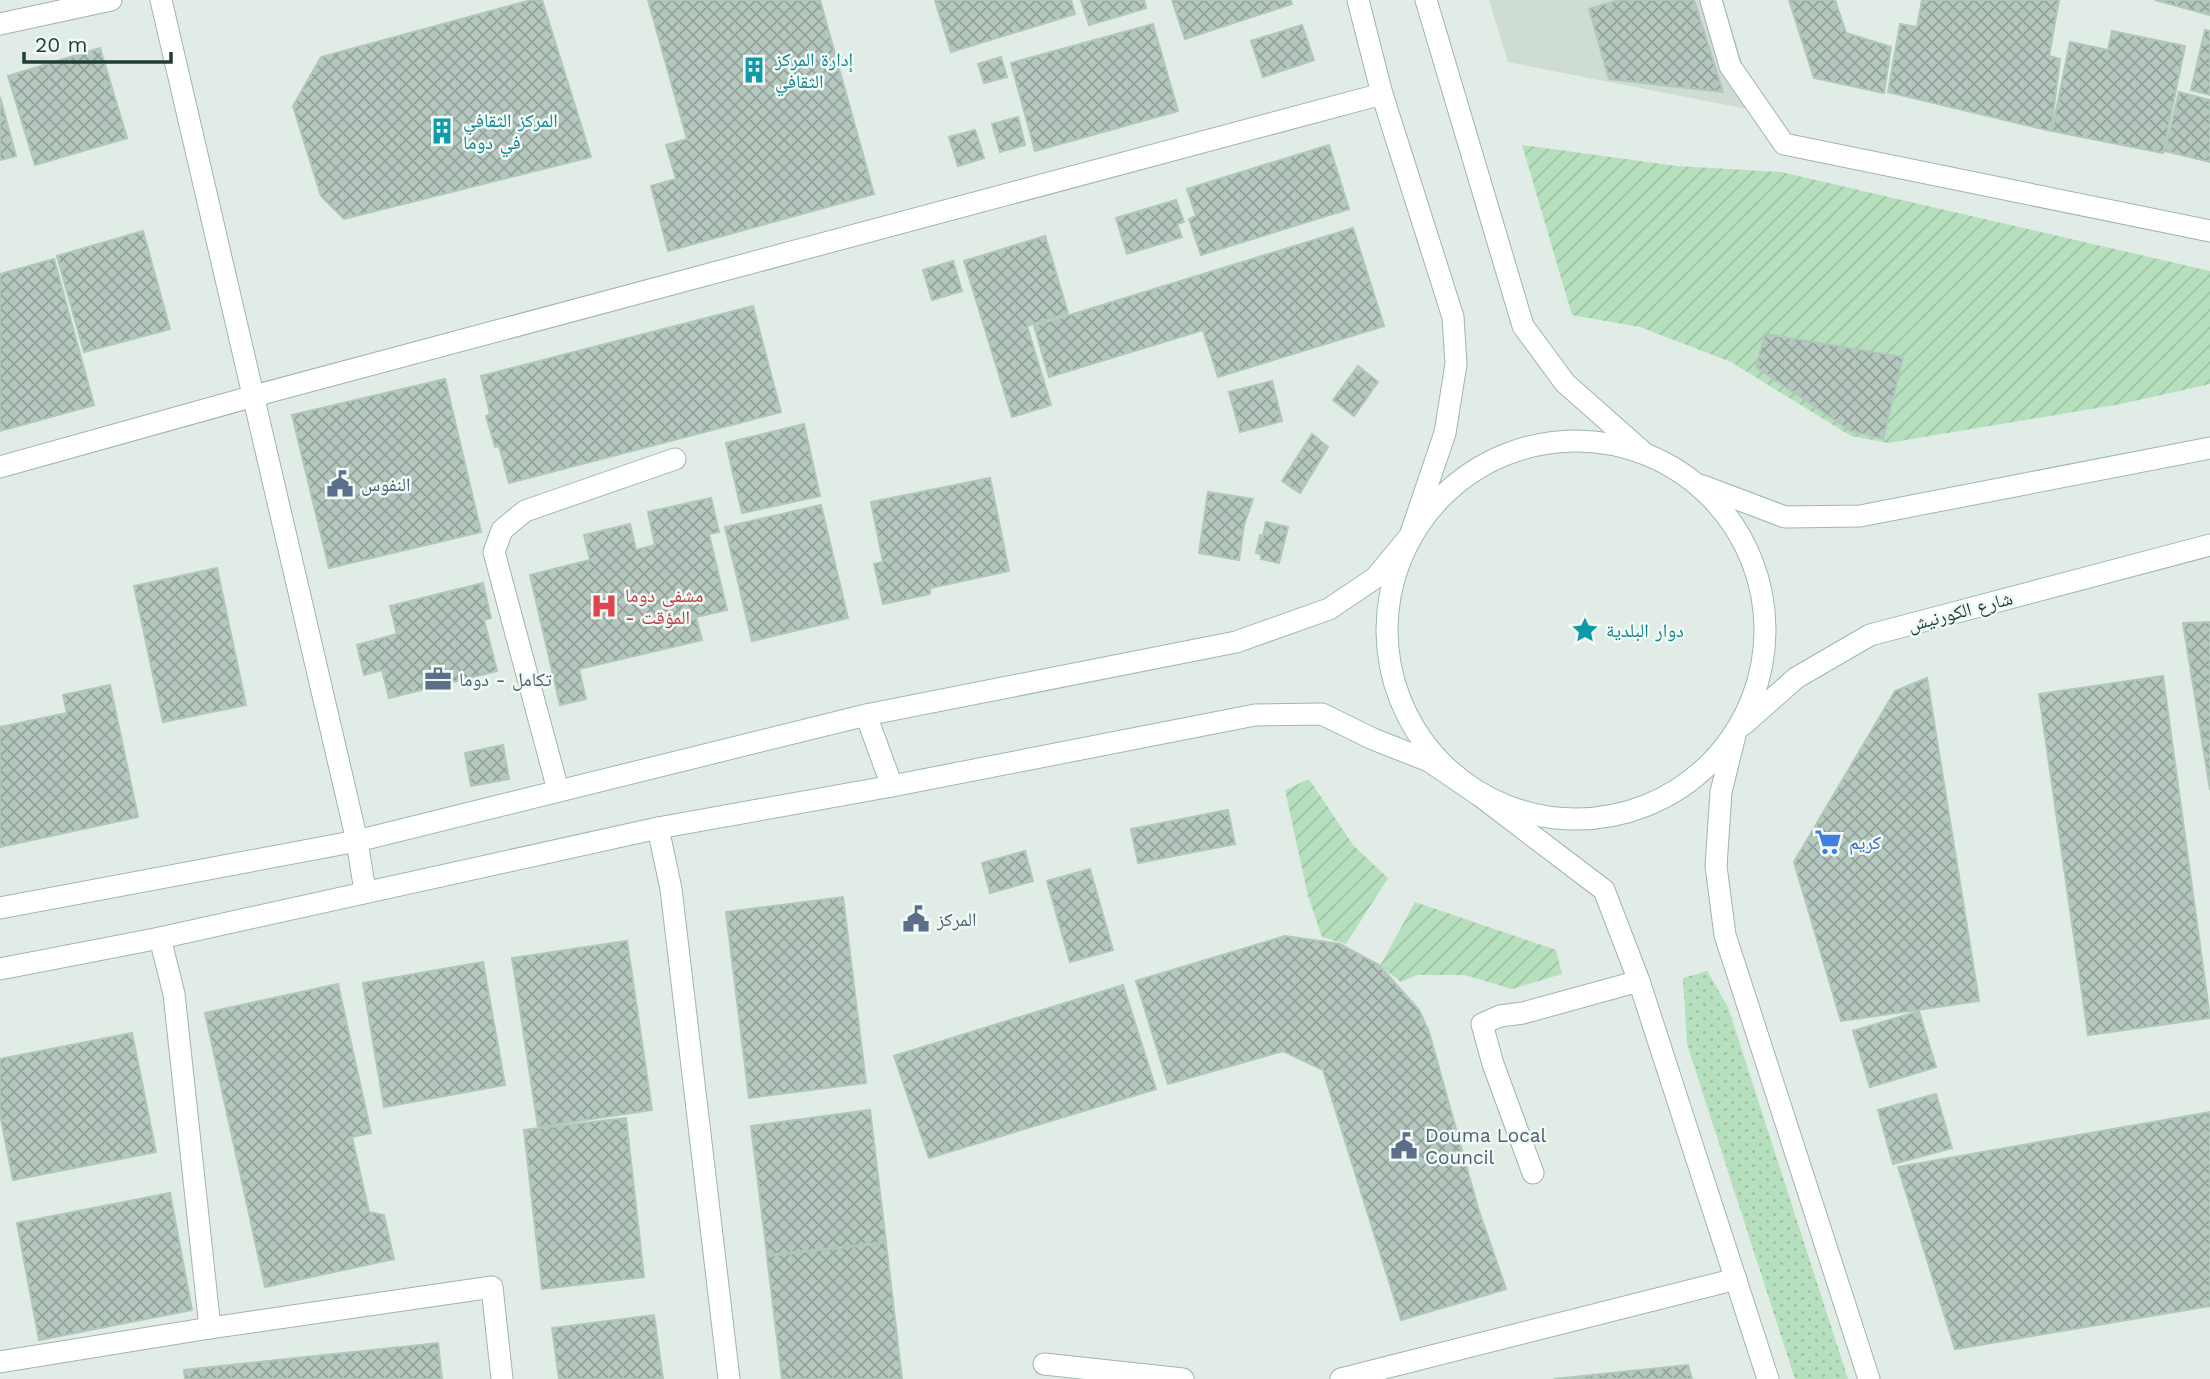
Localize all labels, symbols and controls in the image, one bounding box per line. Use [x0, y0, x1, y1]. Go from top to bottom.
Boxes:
scale bar [24, 21, 172, 65]
text: 20 m [35, 32, 87, 57]
place label: إدارة المركز الثقافي [774, 48, 853, 97]
building icon: إدارة المركز الثقافي [739, 55, 769, 85]
place label: المركز الثقافي في دوما [463, 109, 558, 158]
building icon: المركز الثقافي في دوما [427, 116, 457, 146]
public building icon: النفوس [325, 469, 355, 499]
place label: النفوس [361, 473, 411, 496]
place label: مشفى دوما - المؤقت [625, 584, 703, 629]
street label: شارع الكورنيش [1905, 586, 2015, 637]
hospital icon: مشفى دوما - المؤقت [589, 591, 619, 621]
place icon: دوار البلدية [1570, 615, 1600, 645]
place label: دوار البلدية [1606, 619, 1684, 642]
office icon: تكامل - دوما [423, 664, 453, 694]
place label: تكامل - دوما [459, 668, 552, 691]
supermarket icon: كريم [1813, 827, 1843, 857]
place label: كريم [1849, 831, 1881, 855]
public building icon: المركز [901, 904, 931, 934]
place label: المركز [936, 908, 977, 931]
place label: Douma Local Council [1425, 1124, 1547, 1169]
public building icon: Douma Local Council [1389, 1131, 1419, 1161]

